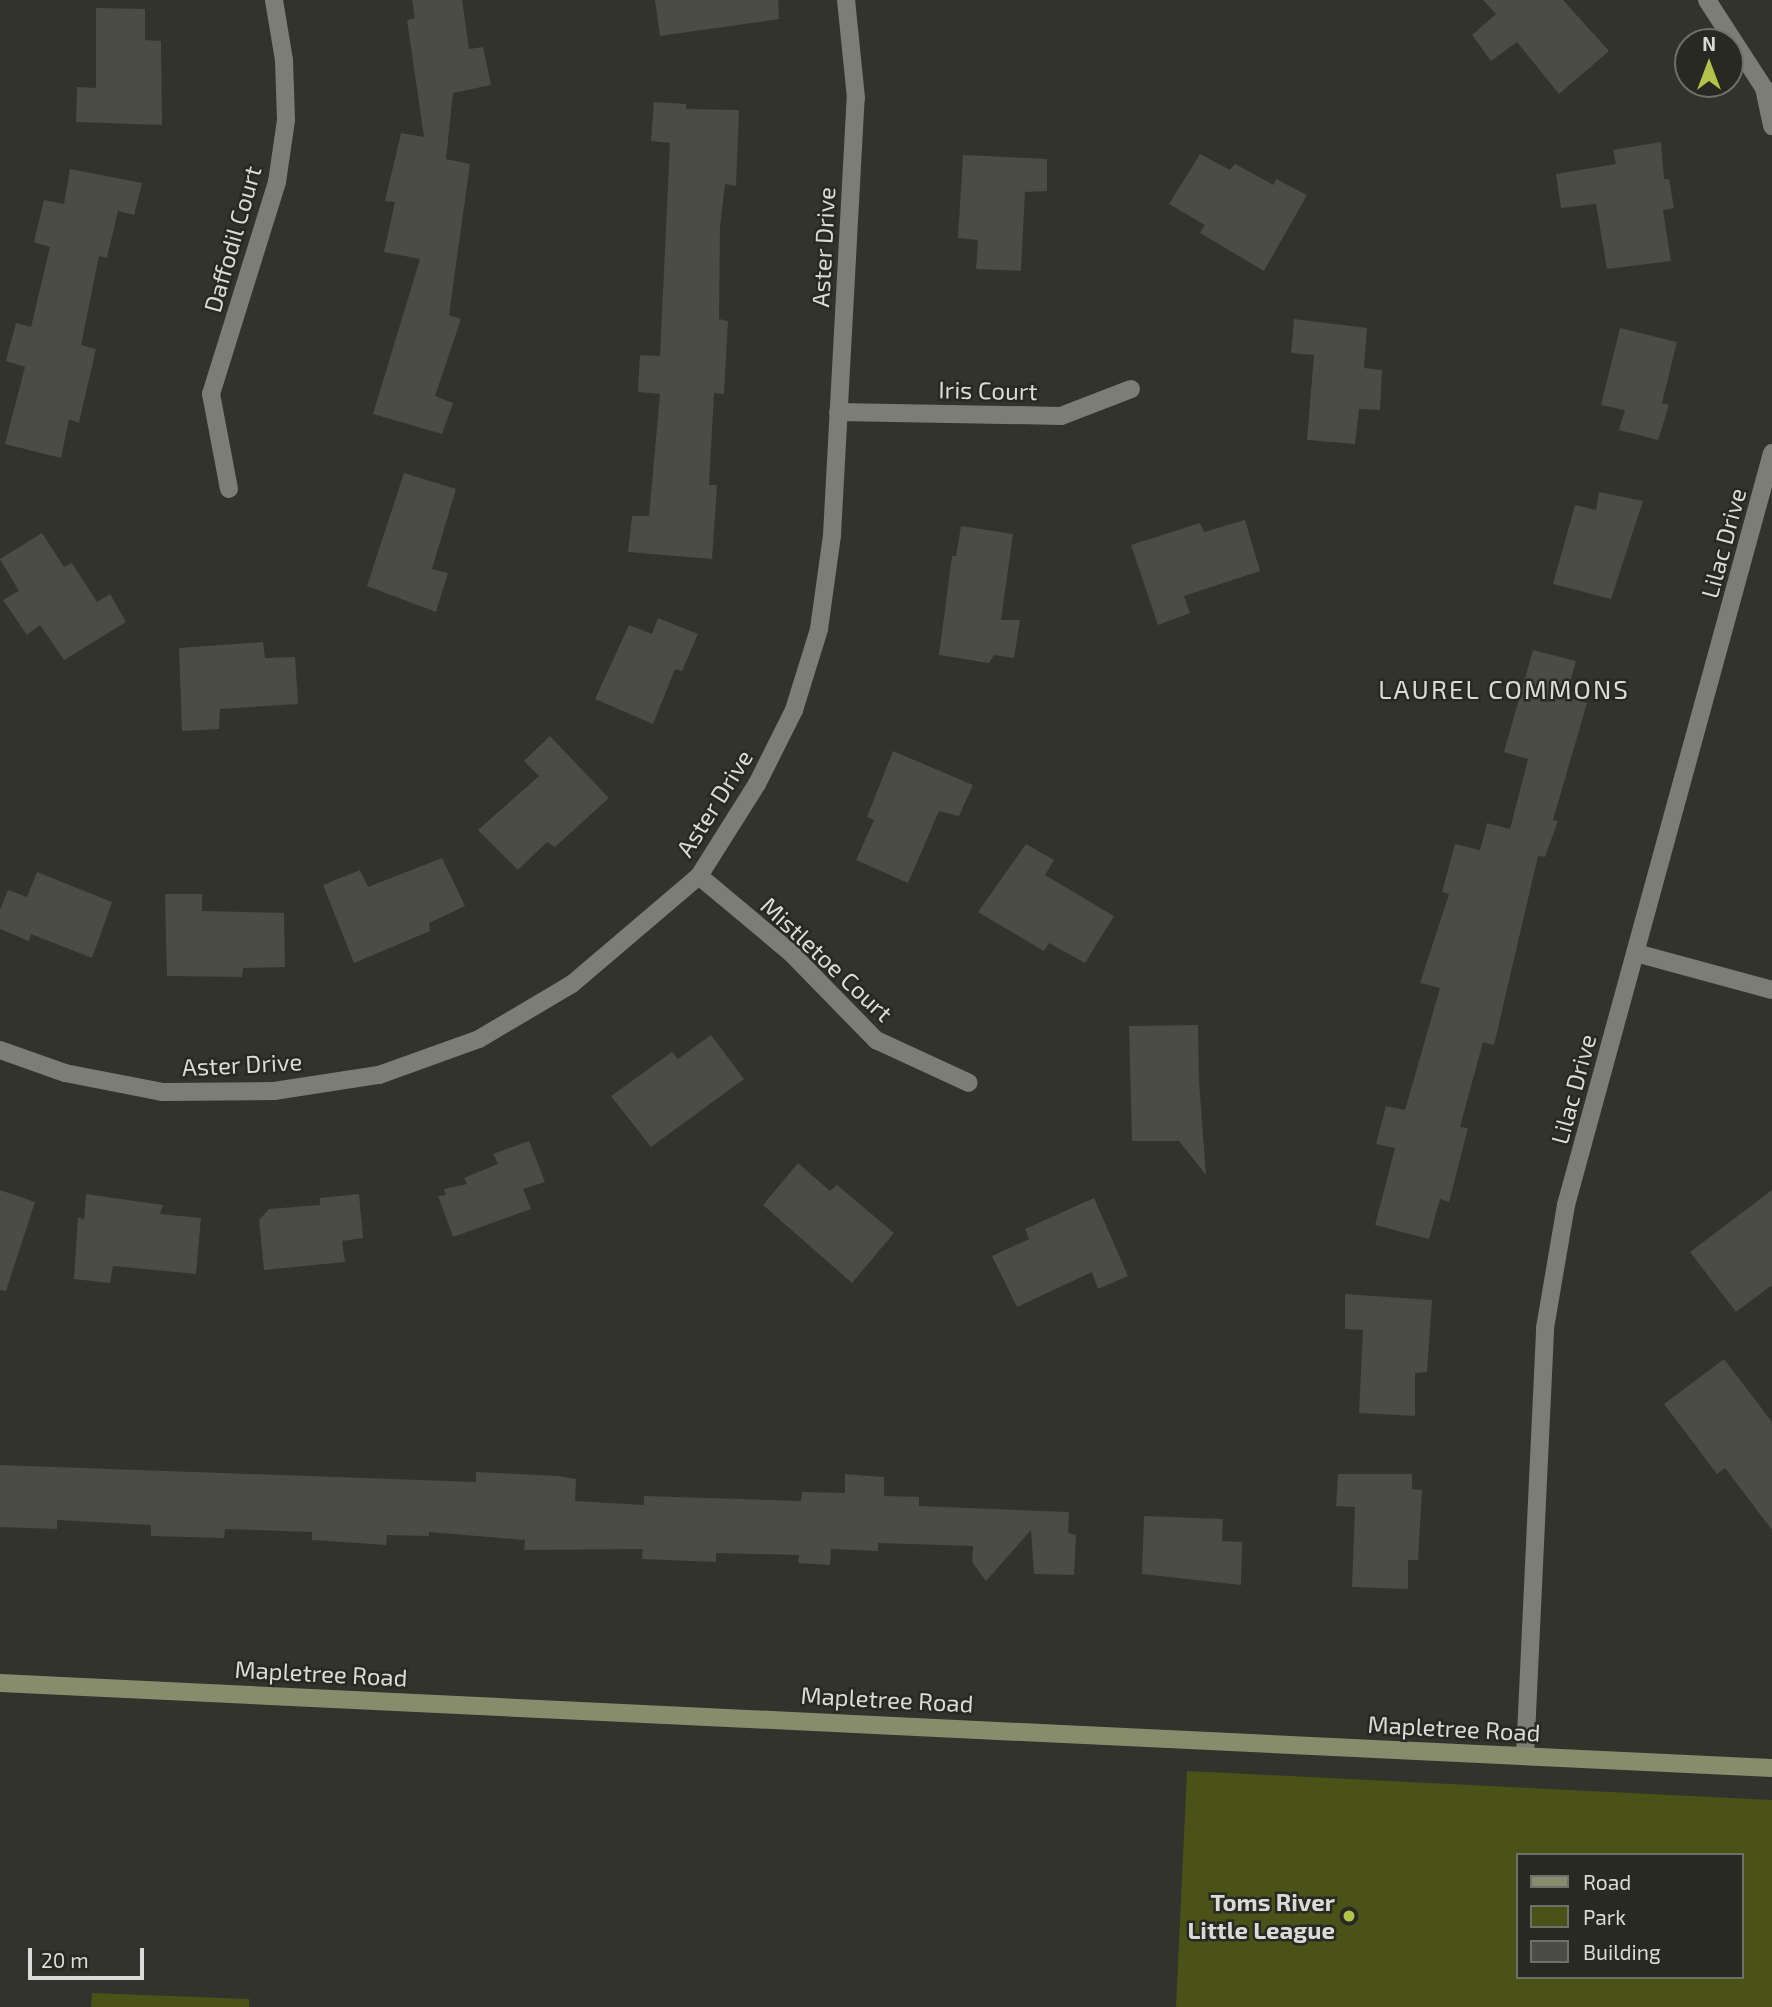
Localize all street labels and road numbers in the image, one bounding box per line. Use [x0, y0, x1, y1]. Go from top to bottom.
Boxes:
street label: Daffodil Court [197, 162, 267, 316]
street label: Aster Drive [805, 186, 841, 308]
street label: Iris Court [938, 375, 1038, 405]
street label: Lilac Drive [1695, 485, 1751, 601]
street label: Aster Drive [670, 744, 758, 862]
street label: Mistletoe Court [755, 891, 899, 1027]
street label: Lilac Drive [1545, 1031, 1601, 1147]
street label: Aster Drive [181, 1046, 303, 1082]
street label: Mapletree Road [234, 1654, 408, 1692]
street label: Mapletree Road [800, 1680, 974, 1718]
street label: Mapletree Road [1367, 1709, 1541, 1747]

